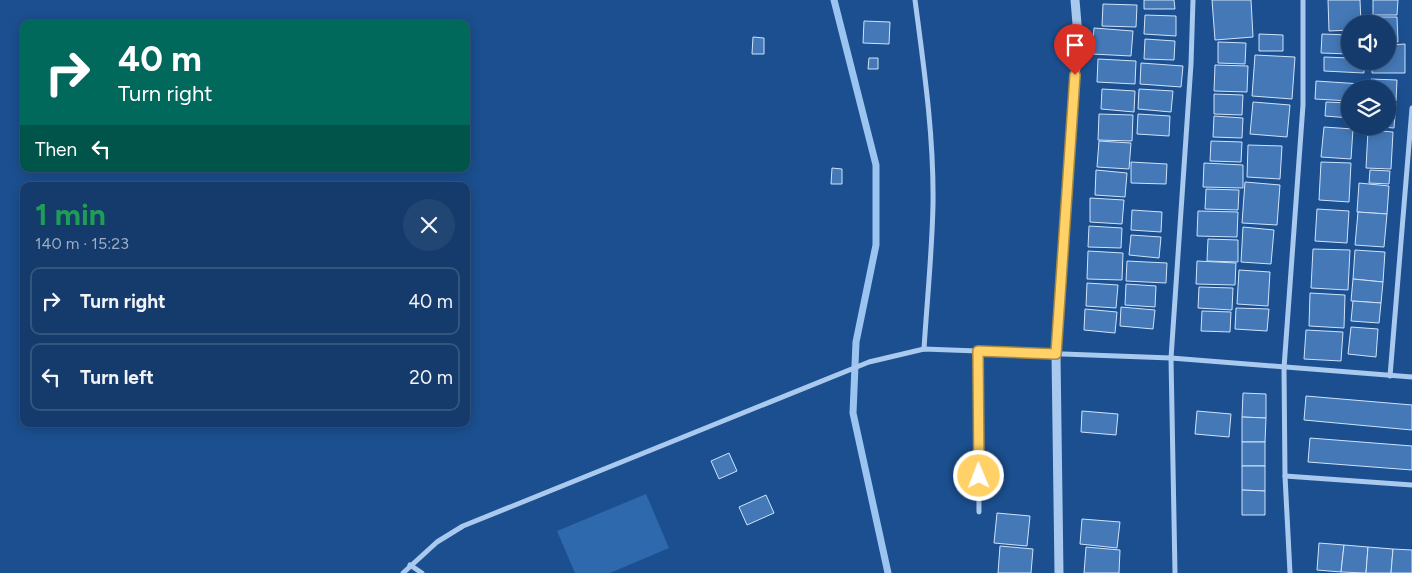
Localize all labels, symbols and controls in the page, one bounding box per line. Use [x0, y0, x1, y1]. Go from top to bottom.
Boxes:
map controls [1341, 15, 1396, 135]
button: sound [1341, 15, 1396, 70]
pin [1054, 24, 1096, 75]
icon: arrive [1061, 31, 1089, 59]
text: 40 m [118, 38, 202, 80]
icon: right [35, 40, 100, 105]
text: Turn right [118, 80, 213, 107]
button: layers [1341, 80, 1396, 135]
icon: left [87, 135, 115, 163]
text: Then [35, 138, 77, 161]
text: 1 min [35, 196, 106, 233]
button: close [403, 199, 455, 251]
text: 140 m · 15:23 [35, 234, 129, 253]
icon: right [37, 287, 65, 315]
text: Turn right [80, 290, 166, 313]
text: 40 m [408, 290, 453, 313]
icon: left [37, 363, 65, 391]
text: Turn left [80, 366, 154, 389]
text: 20 m [409, 366, 453, 389]
position arrow [952, 449, 1004, 501]

